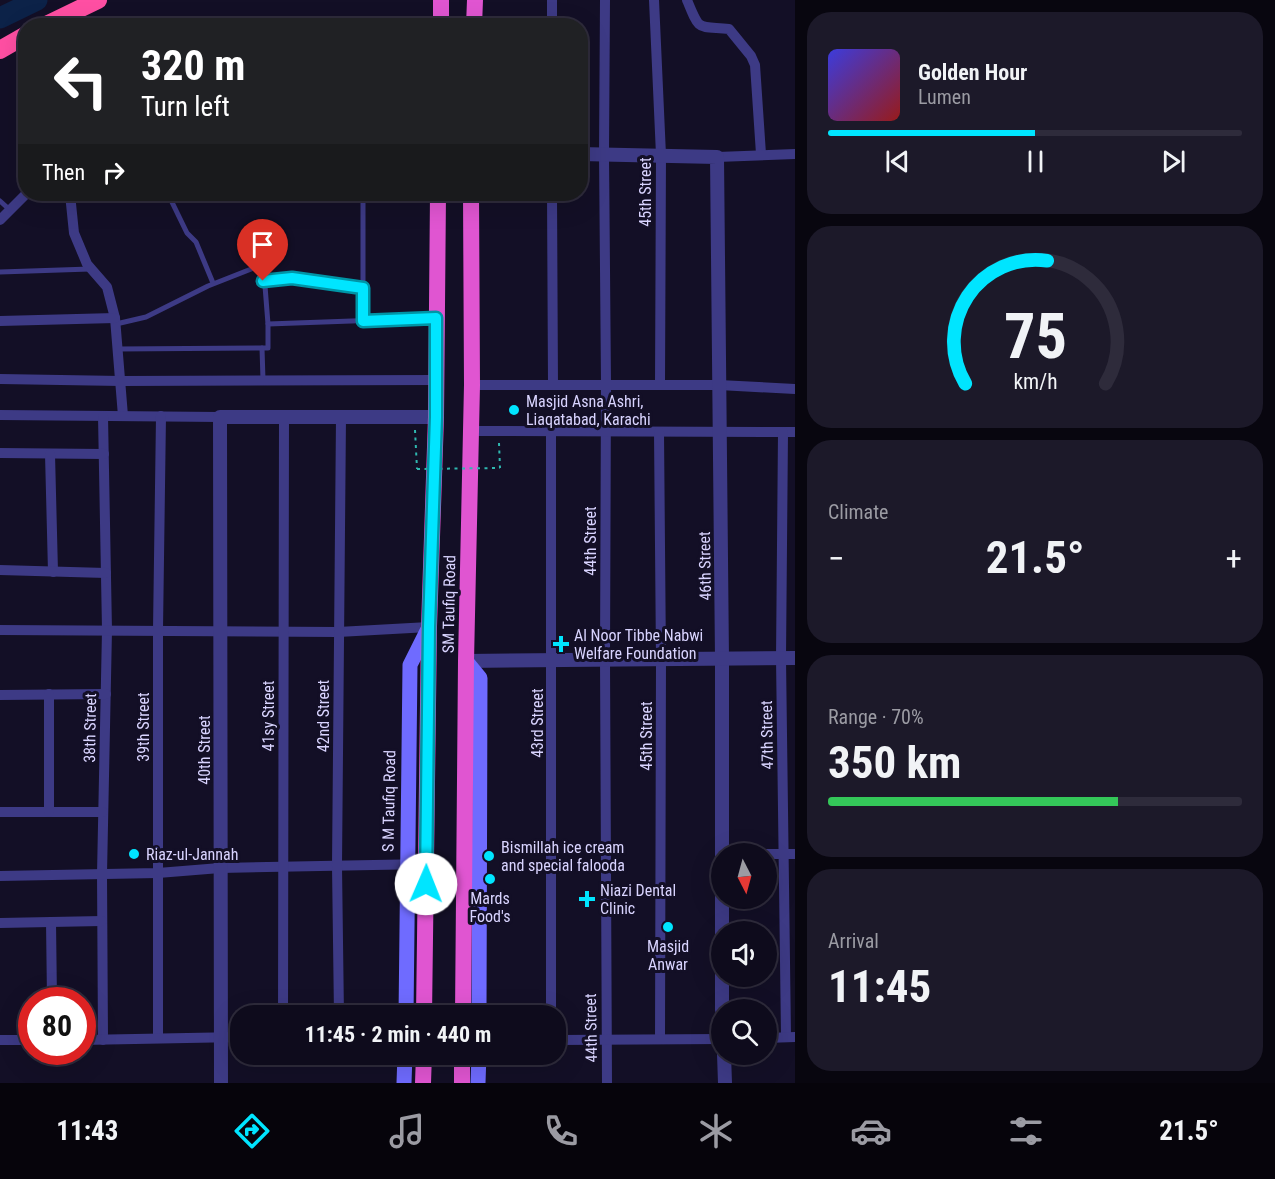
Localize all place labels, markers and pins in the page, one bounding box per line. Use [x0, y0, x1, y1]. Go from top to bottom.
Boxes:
pin [237, 219, 288, 281]
place label: Masjid Asna Ashri, Liaqatabad, Karachi [526, 392, 651, 429]
marker: Masjid Asna Ashri, Liaqatabad, Karachi [507, 403, 521, 417]
place label: Al Noor Tibbe Nabwi Welfare Foundation [574, 626, 703, 663]
marker: Al Noor Tibbe Nabwi Welfare Foundation [552, 635, 570, 653]
place label: Bismillah ice cream and special falooda [501, 838, 625, 875]
place label: Riaz-ul-Jannah [146, 845, 238, 864]
marker: Riaz-ul-Jannah [127, 847, 141, 861]
marker: Bismillah ice cream and special falooda [482, 849, 496, 863]
marker: Mards Food's [483, 872, 497, 886]
place label: Niazi Dental Clinic [600, 881, 676, 918]
place label: Mards Food's [470, 889, 511, 926]
marker: Niazi Dental Clinic [578, 890, 596, 908]
marker: Masjid Anwar [661, 920, 675, 934]
place label: Masjid Anwar [647, 937, 689, 974]

